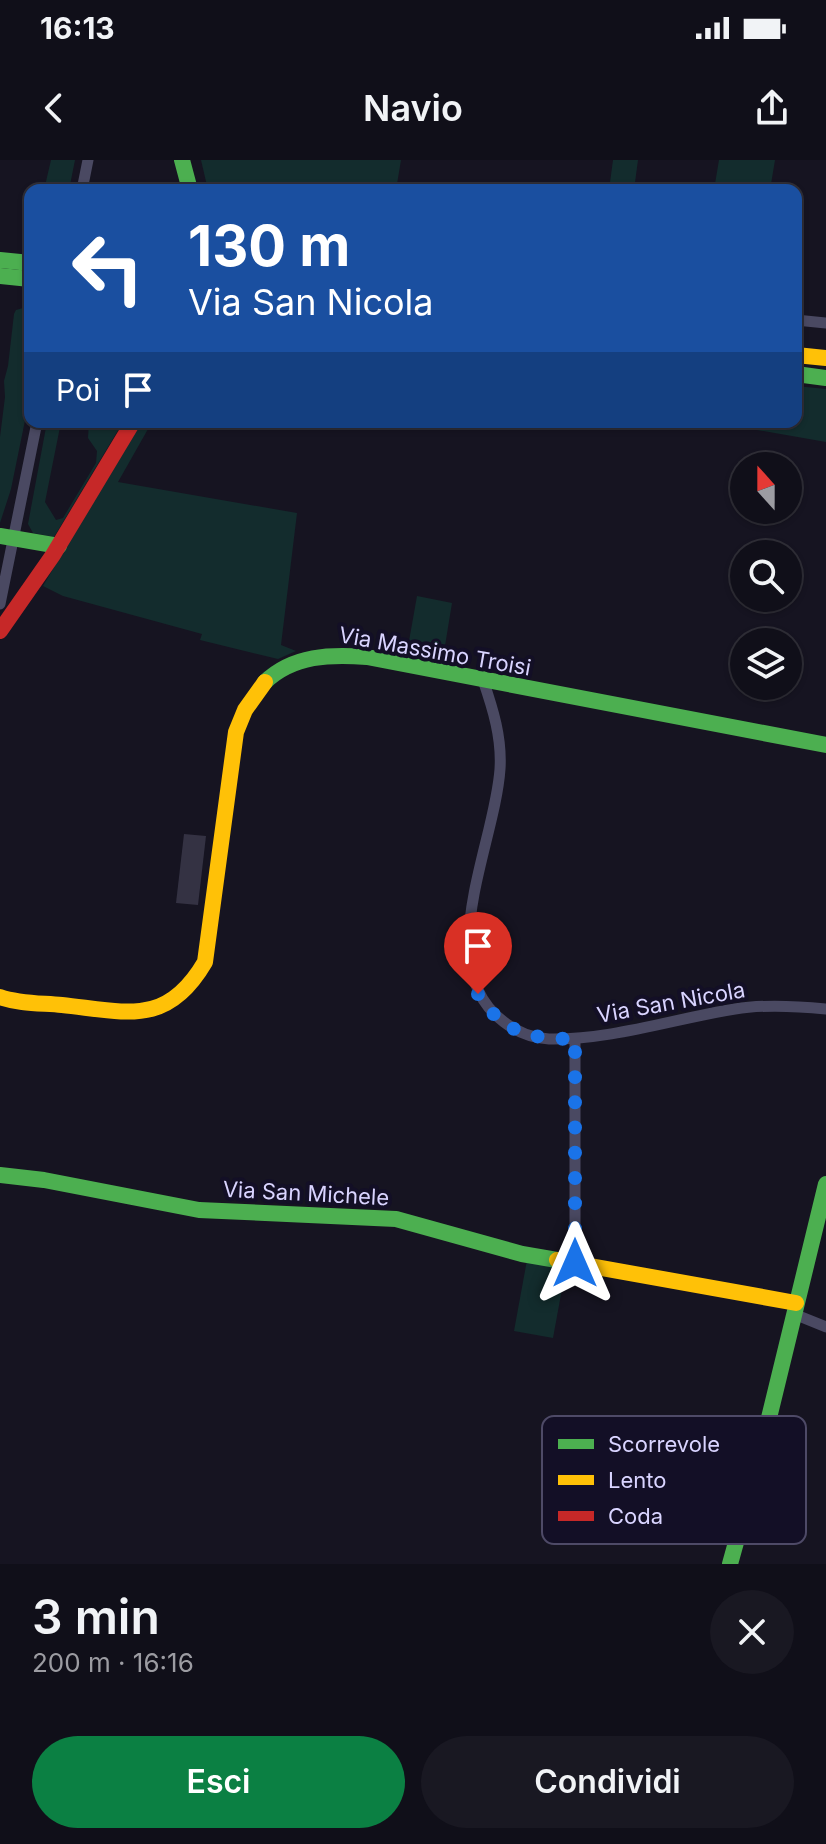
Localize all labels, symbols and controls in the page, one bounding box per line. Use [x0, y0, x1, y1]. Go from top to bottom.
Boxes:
text: 16:13 [40, 10, 115, 46]
icon: back [32, 86, 76, 130]
text: Navio [363, 86, 463, 130]
icon: share [750, 86, 794, 130]
text: 130 m [188, 212, 350, 280]
icon: left [56, 216, 160, 320]
text: Via San Nicola [188, 280, 434, 324]
icon: arrive [116, 368, 160, 412]
text: Poi [56, 372, 100, 408]
north arrow [730, 452, 802, 524]
map controls [730, 452, 802, 700]
button: search [730, 540, 802, 612]
street label: Via Massimo Troisi [337, 621, 533, 681]
button: layers [730, 628, 802, 700]
pin [444, 912, 512, 994]
icon: arrive [456, 924, 500, 968]
street label: Via San Nicola [595, 976, 747, 1028]
street label: Via San Michele [222, 1176, 390, 1210]
position arrow [533, 1221, 617, 1305]
legend [542, 1416, 806, 1544]
text: Scorrevole [608, 1431, 720, 1457]
text: Lento [608, 1467, 666, 1493]
text: Coda [608, 1503, 663, 1529]
text: 3 min [32, 1587, 160, 1646]
button: close [710, 1590, 794, 1674]
text: 200 m · 16:16 [32, 1647, 194, 1678]
button: Esci [32, 1736, 405, 1828]
button: Condividi [421, 1736, 794, 1828]

